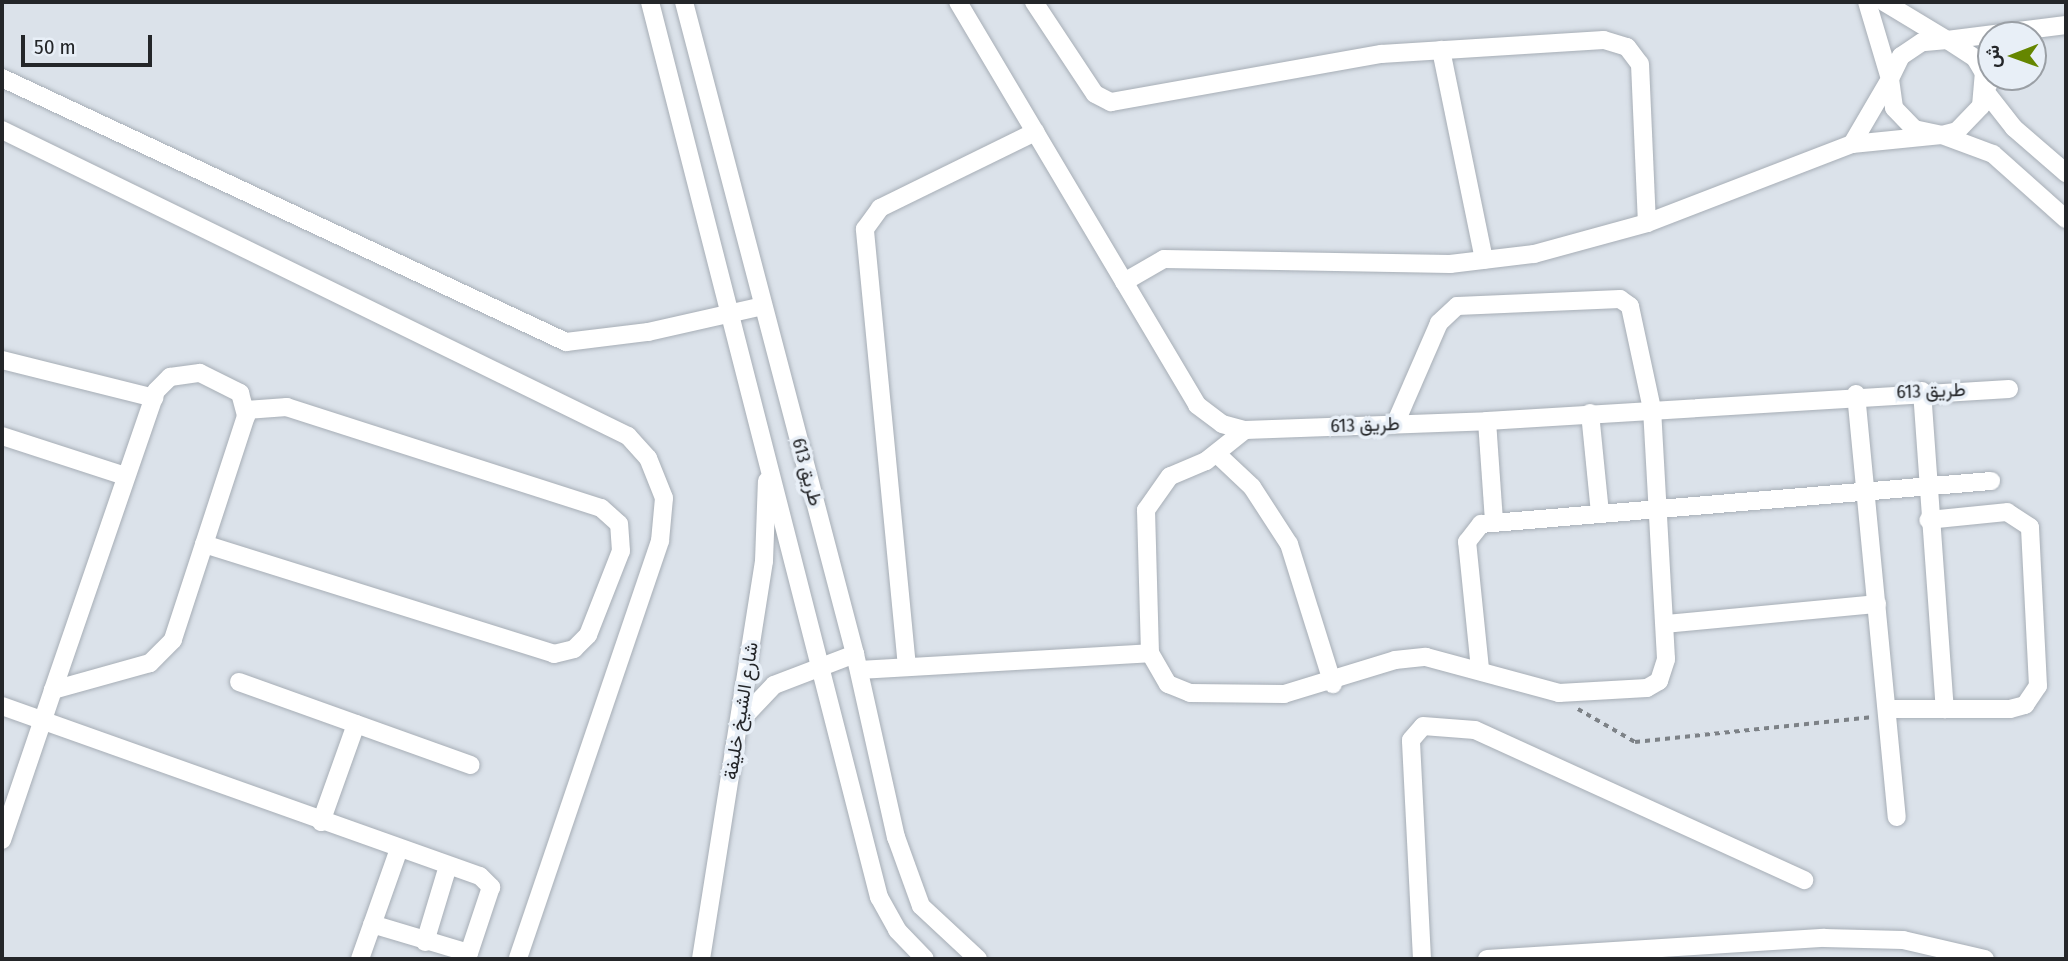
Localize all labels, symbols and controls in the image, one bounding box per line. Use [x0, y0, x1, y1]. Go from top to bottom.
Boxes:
scale bar [24, 21, 156, 65]
north arrow [1977, 21, 2047, 91]
text: 50 m [34, 34, 76, 60]
text: ش [1981, 45, 2004, 68]
street label: طريق 613 [1896, 378, 1966, 404]
street label: طريق 613 [1330, 412, 1400, 438]
street label: طريق 613 [787, 436, 827, 508]
street label: شارع الشيخ خليفة [719, 641, 763, 781]

